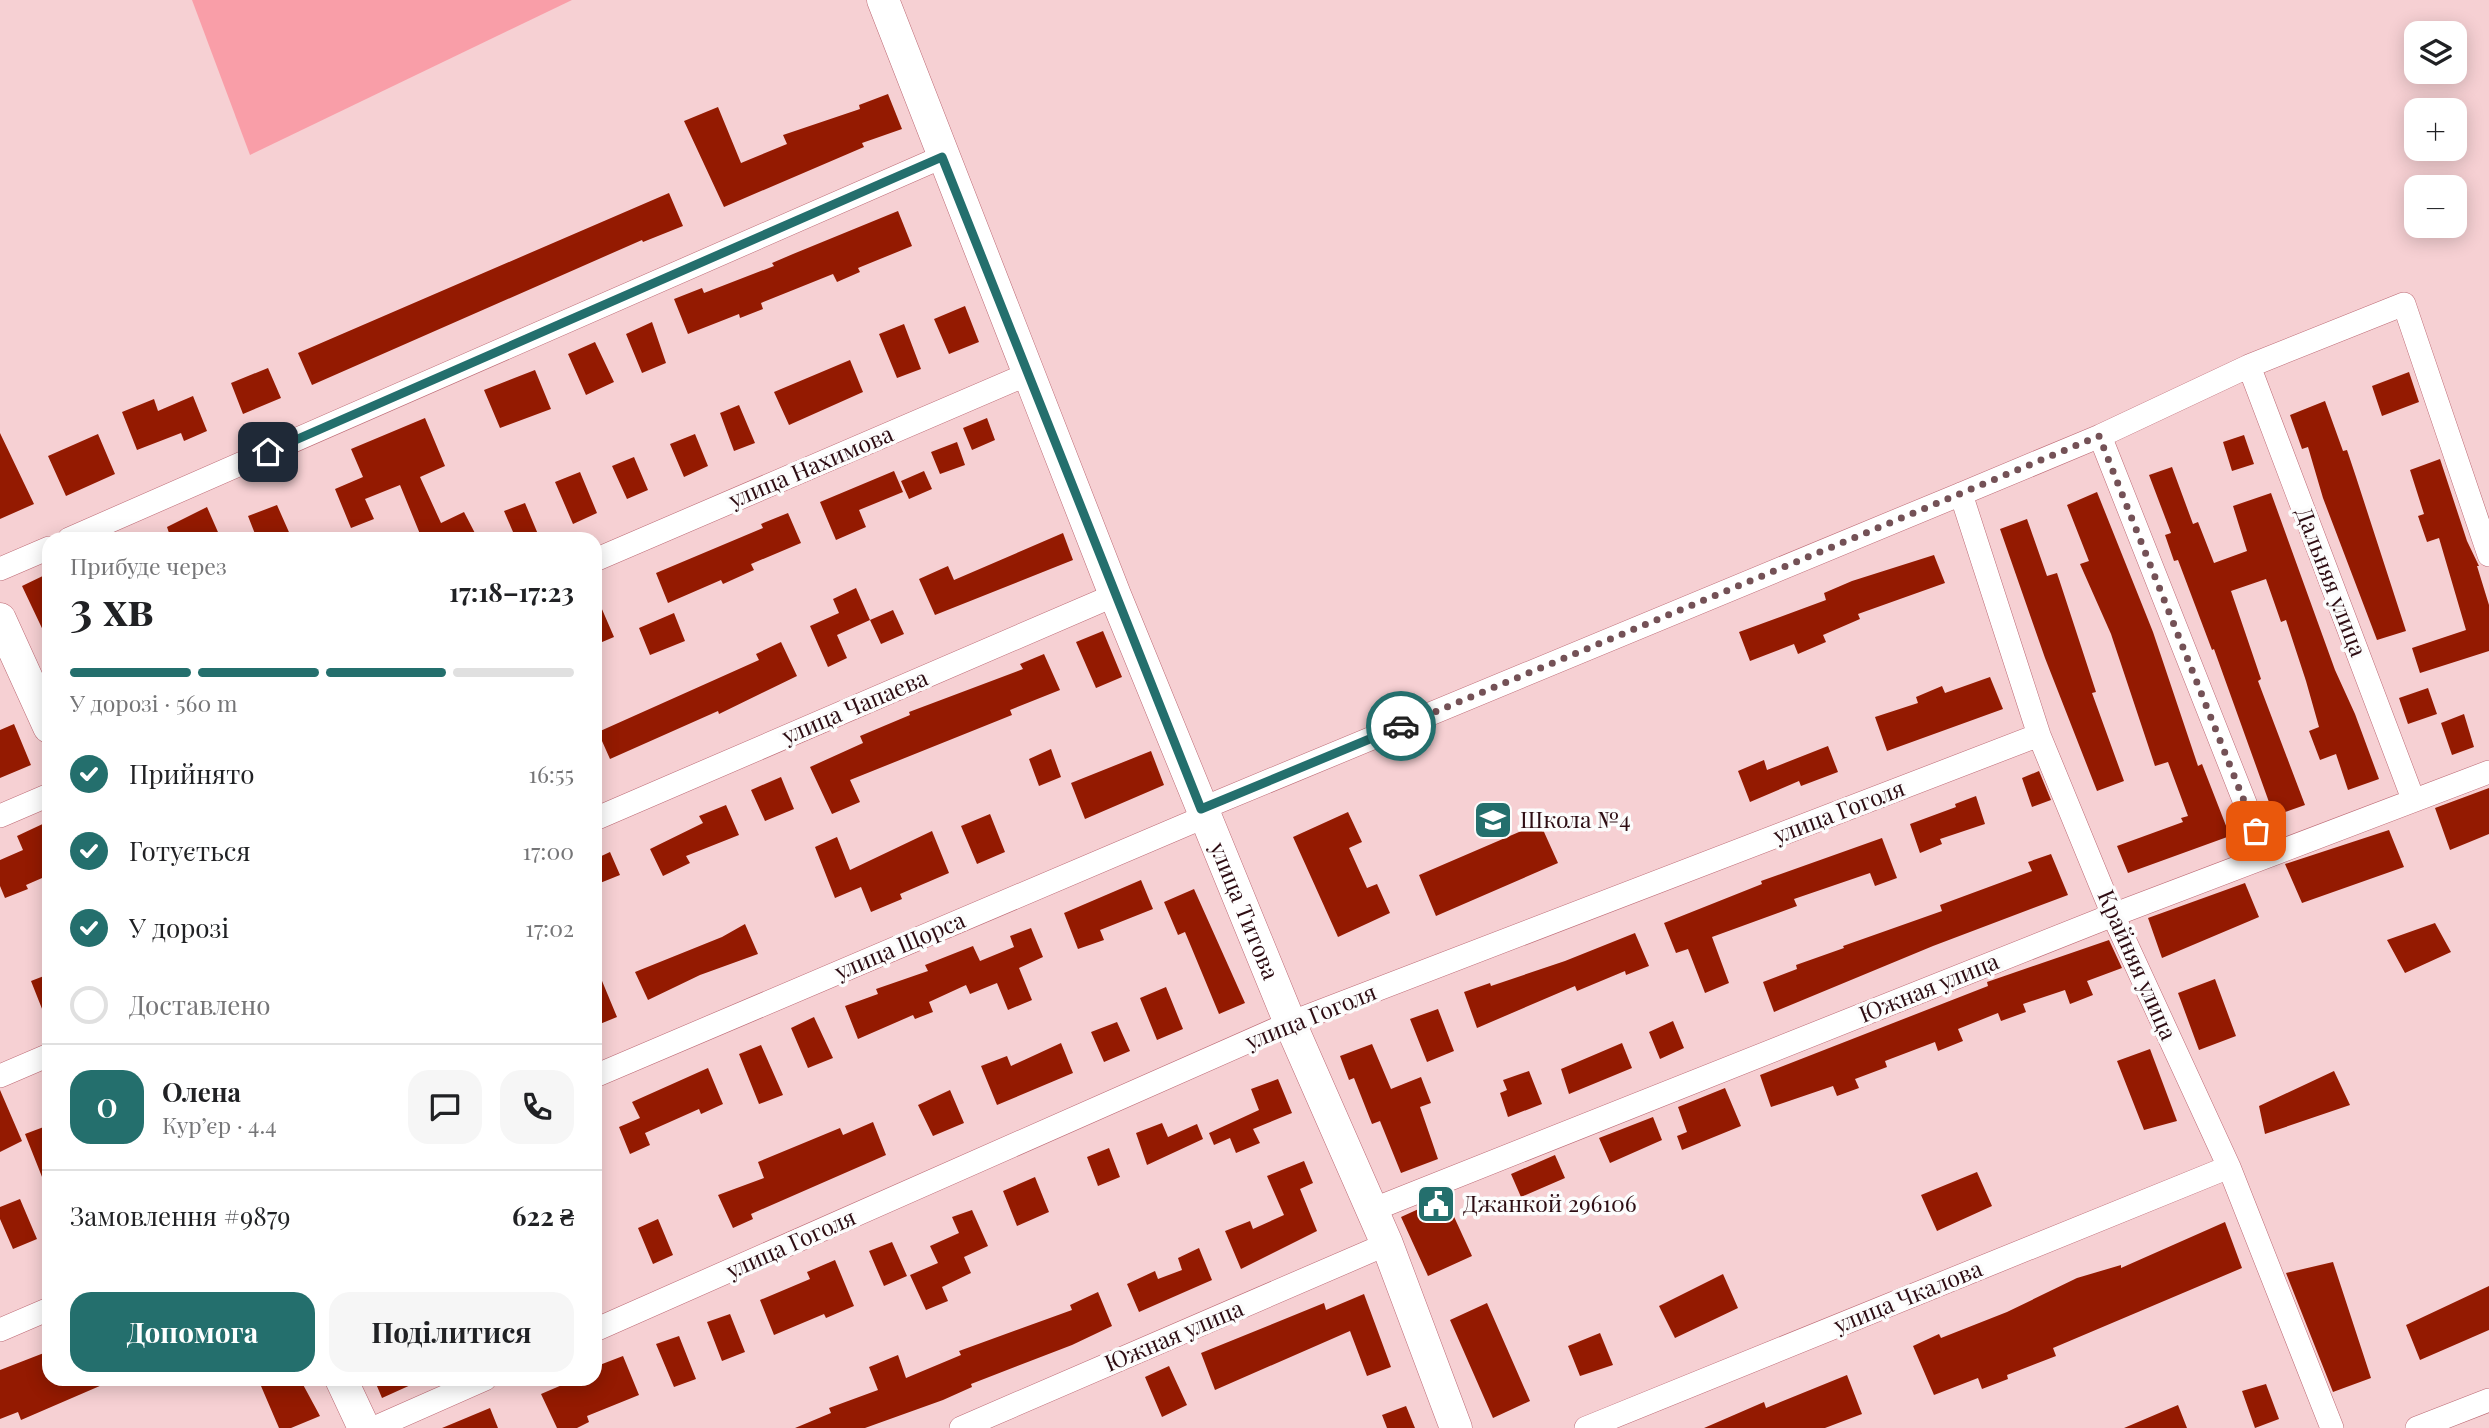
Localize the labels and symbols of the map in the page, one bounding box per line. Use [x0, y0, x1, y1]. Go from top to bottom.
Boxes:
street label: улица Нахимова [722, 417, 898, 515]
pin [238, 422, 298, 482]
street label: Дальняя улица [2290, 502, 2375, 661]
street label: улица Чапаева [776, 661, 933, 751]
courier [1366, 691, 1436, 761]
street label: улица Гоголя [1767, 771, 1909, 850]
school or university icon: Школа №4 [1472, 799, 1514, 841]
pin [2226, 801, 2286, 861]
place label: Школа №4 [1520, 803, 1631, 834]
street label: улица Титова [1203, 836, 1288, 984]
street label: Крайняя улица [2091, 884, 2186, 1045]
street label: улица Щорса [828, 903, 970, 986]
street label: Южная улица [1854, 944, 2003, 1029]
street label: улица Гоголя [1239, 975, 1380, 1056]
public building icon: Джанкой 296106 [1415, 1183, 1457, 1225]
place label: Джанкой 296106 [1463, 1187, 1637, 1218]
street label: улица Гоголя [720, 1200, 860, 1285]
street label: улица Чкалова [1828, 1252, 1987, 1340]
street label: Южная улица [1099, 1291, 1248, 1378]

